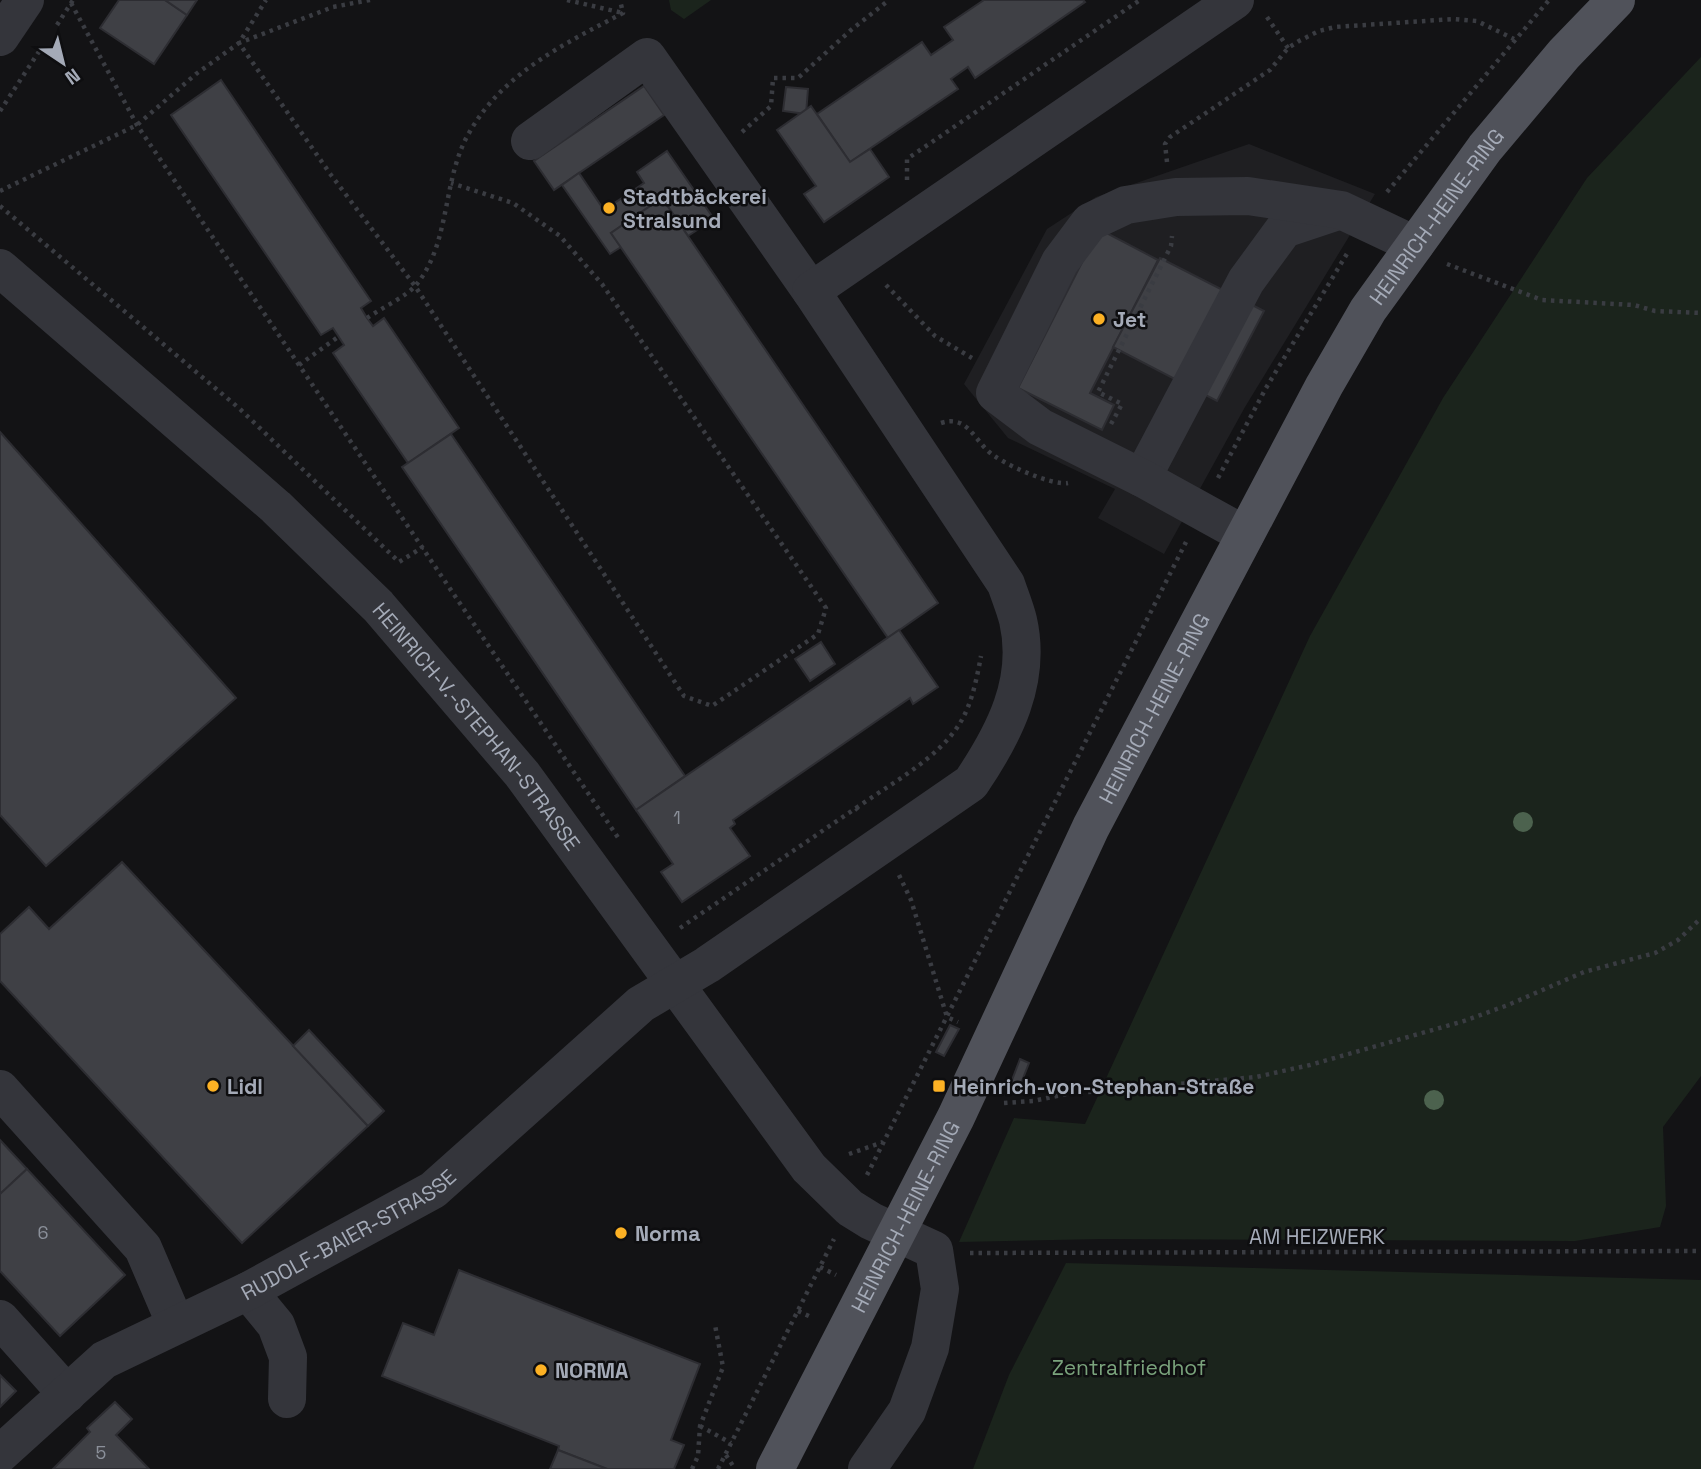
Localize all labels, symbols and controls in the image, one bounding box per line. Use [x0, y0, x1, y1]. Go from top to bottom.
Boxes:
north arrow [28, 28, 98, 98]
text: N [60, 63, 85, 90]
street label: HEINRICH-HEINE-RING [1363, 123, 1509, 310]
place label: Stadtbäckerei Stralsund [623, 183, 767, 234]
marker: Stadtbäckerei Stralsund [601, 200, 617, 216]
place label: Jet [1113, 306, 1146, 333]
marker: Jet [1091, 311, 1107, 327]
street label: HEINRICH-V.-STEPHAN-STRASSE [367, 597, 587, 856]
street label: HEINRICH-HEINE-RING [1092, 608, 1215, 808]
house number: 1 [673, 806, 681, 829]
place label: Lidl [227, 1073, 263, 1100]
place label: Heinrich-von-Stephan-Straße [953, 1073, 1254, 1100]
marker: Lidl [205, 1078, 221, 1094]
marker: Heinrich-von-Stephan-Straße [931, 1078, 947, 1094]
street label: HEINRICH-HEINE-RING [844, 1116, 965, 1317]
street label: RUDOLF-BAIER-STRASSE [236, 1163, 461, 1306]
place label: Norma [635, 1220, 700, 1247]
house number: 6 [37, 1221, 49, 1244]
street label: AM HEIZWERK [1249, 1223, 1385, 1250]
marker: Norma [613, 1225, 629, 1241]
park label: Zentralfriedhof [1052, 1354, 1206, 1381]
place label: NORMA [555, 1357, 628, 1384]
marker: NORMA [533, 1362, 549, 1378]
house number: 5 [96, 1441, 106, 1464]

